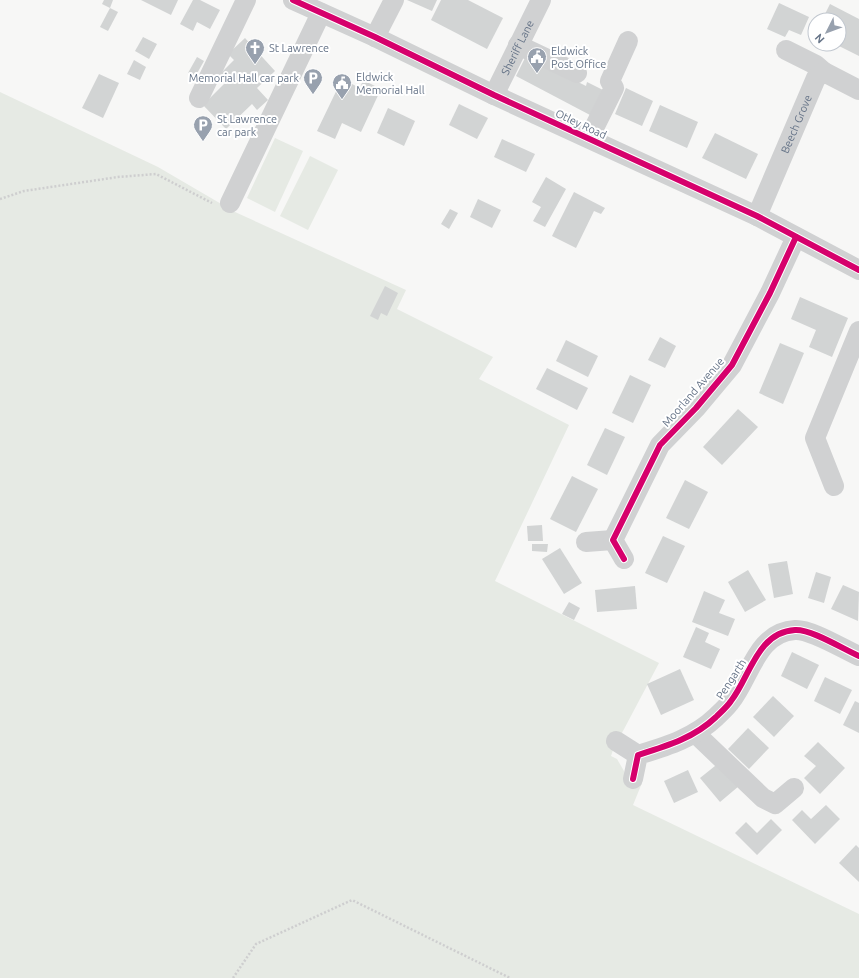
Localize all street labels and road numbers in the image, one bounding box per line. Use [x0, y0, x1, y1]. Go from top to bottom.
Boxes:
street label: Sheriff Lane [499, 18, 536, 77]
street label: Beech Grove [779, 93, 814, 155]
street label: Otley Road [554, 107, 608, 141]
street label: Moorland Avenue [660, 355, 726, 429]
street label: Pengarth [714, 657, 748, 701]

